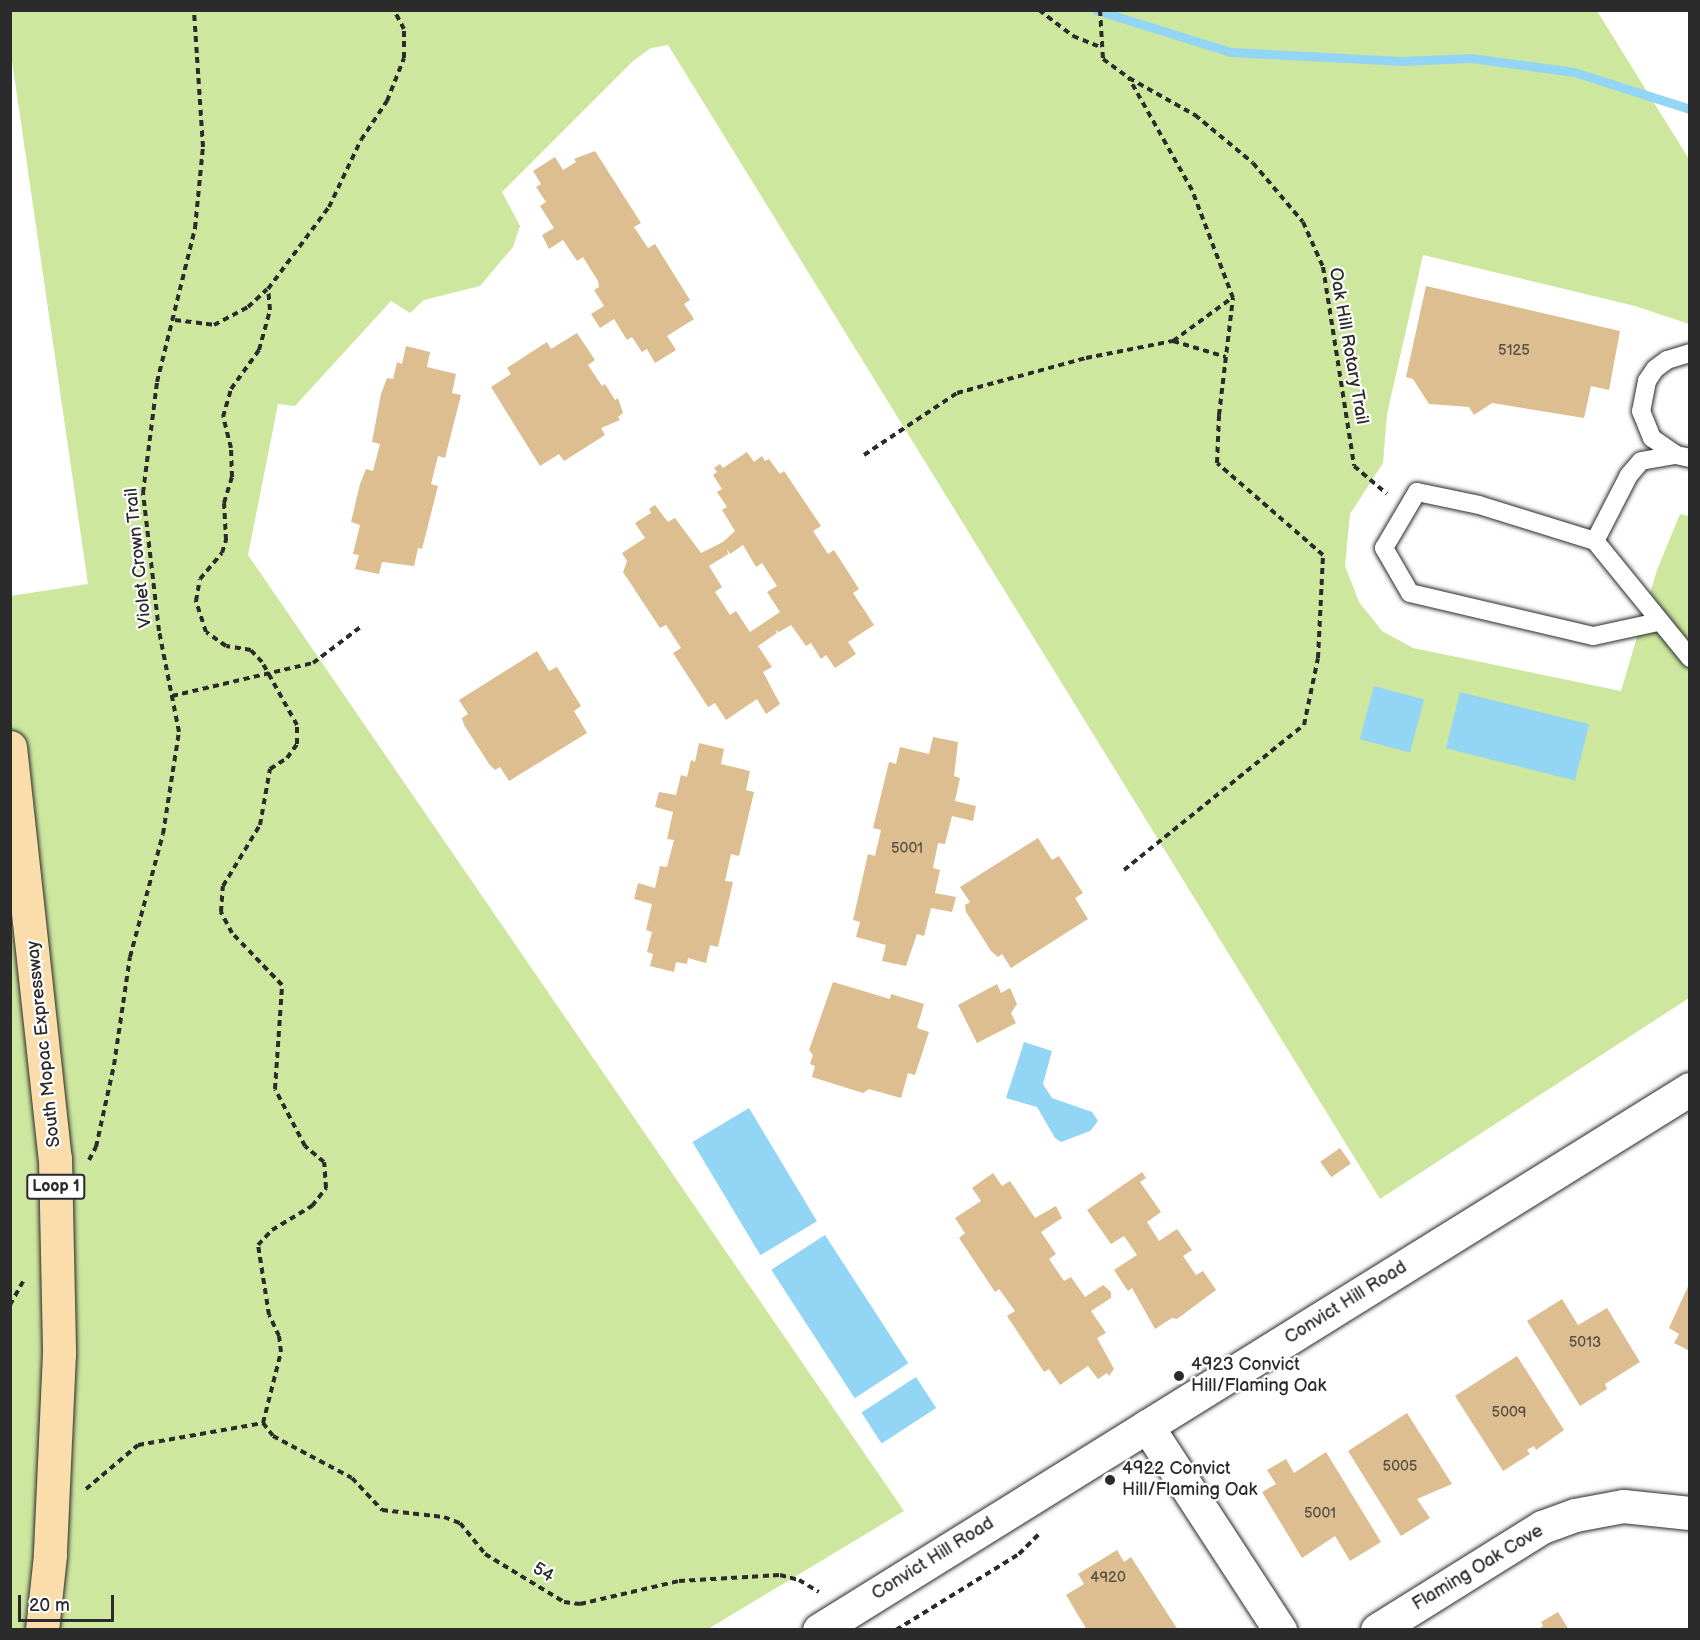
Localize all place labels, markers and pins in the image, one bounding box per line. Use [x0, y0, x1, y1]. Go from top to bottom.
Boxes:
place label: 4923 Convict Hill/Flaming Oak [1191, 1355, 1326, 1398]
marker: 4923 Convict Hill/Flaming Oak [1172, 1369, 1186, 1383]
place label: 4922 Convict Hill/Flaming Oak [1122, 1459, 1257, 1502]
marker: 4922 Convict Hill/Flaming Oak [1103, 1473, 1117, 1487]

